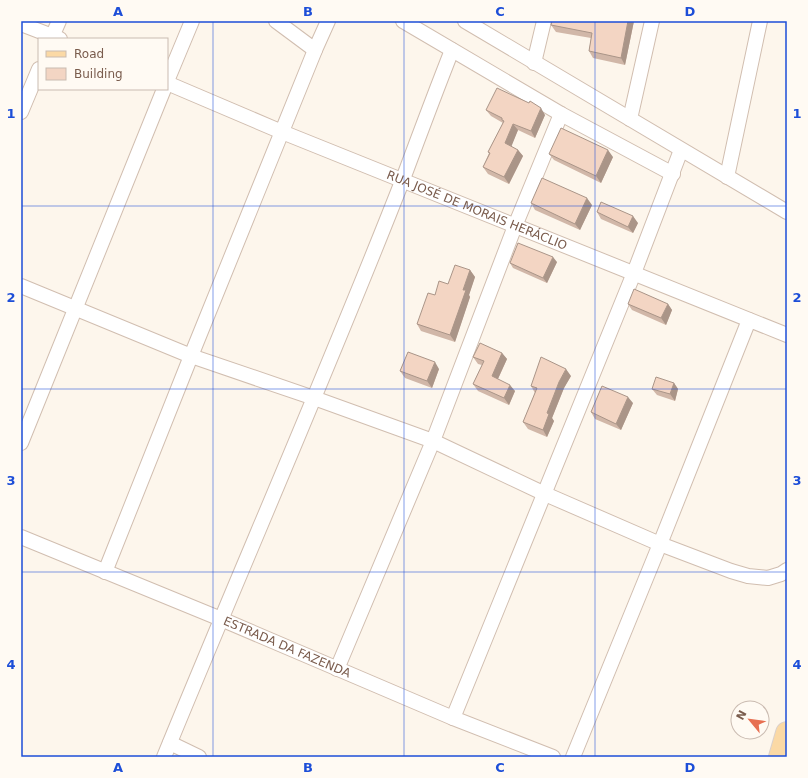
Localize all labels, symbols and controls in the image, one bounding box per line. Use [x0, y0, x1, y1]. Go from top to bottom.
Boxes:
text: A [113, 4, 123, 19]
text: B [303, 4, 313, 19]
text: C [495, 4, 505, 19]
text: D [685, 4, 696, 19]
legend [38, 38, 168, 90]
text: Road [74, 47, 104, 61]
text: Building [74, 67, 123, 81]
text: 1 [6, 106, 16, 121]
text: 1 [792, 106, 802, 121]
street label: RUA JOSÉ DE MORAIS HERÁCLIO [385, 168, 569, 253]
text: 2 [6, 290, 16, 305]
text: 2 [792, 290, 802, 305]
text: 3 [6, 473, 16, 488]
text: 3 [792, 473, 802, 488]
street label: ESTRADA DA FAZENDA [221, 614, 353, 681]
text: 4 [6, 657, 16, 672]
text: 4 [792, 657, 802, 672]
north arrow [730, 700, 770, 740]
text: N [734, 708, 750, 723]
text: A [113, 760, 123, 775]
text: B [303, 760, 313, 775]
text: C [495, 760, 505, 775]
text: D [685, 760, 696, 775]

